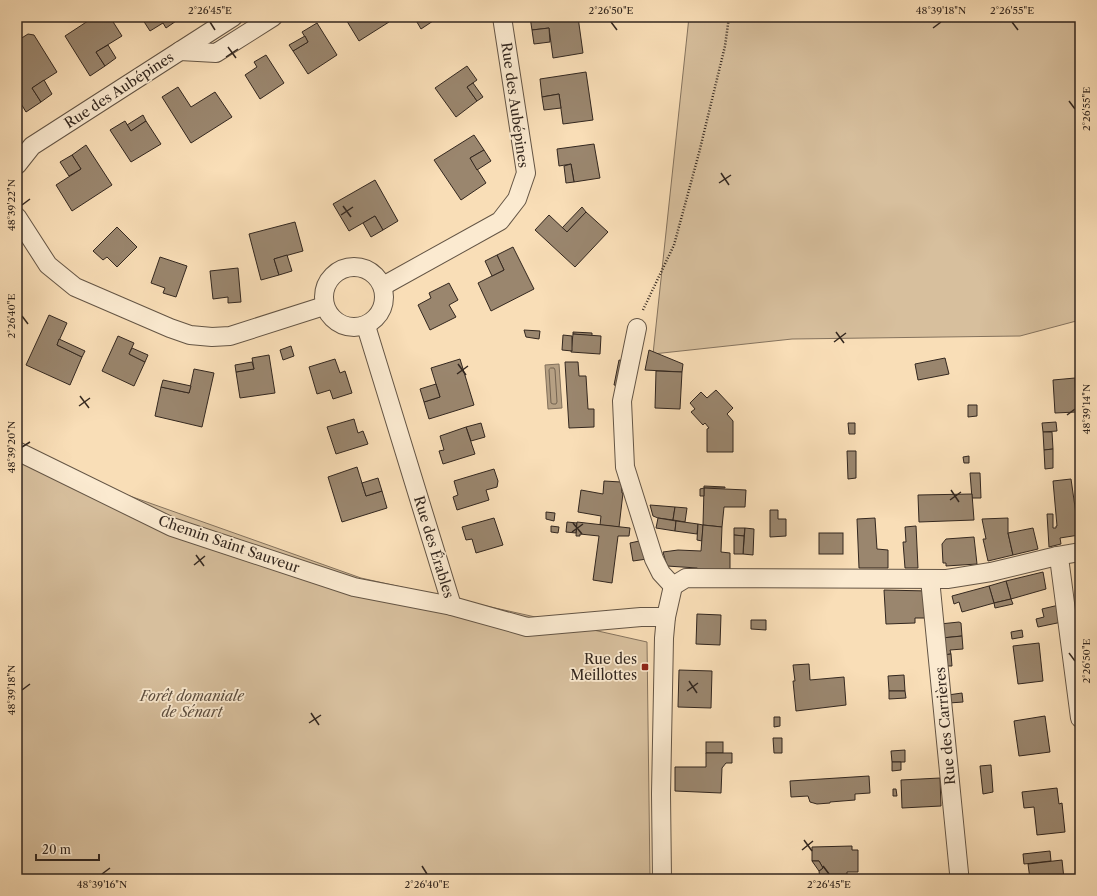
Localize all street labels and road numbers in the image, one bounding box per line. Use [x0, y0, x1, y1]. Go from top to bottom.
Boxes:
street label: Rue des Aubépines [497, 41, 533, 169]
street label: Rue des Aubépines [61, 48, 177, 132]
street label: Rue des Érables [410, 494, 458, 600]
street label: Chemin Saint Sauveur [156, 511, 302, 577]
street label: Rue des Carrières [931, 666, 959, 786]

